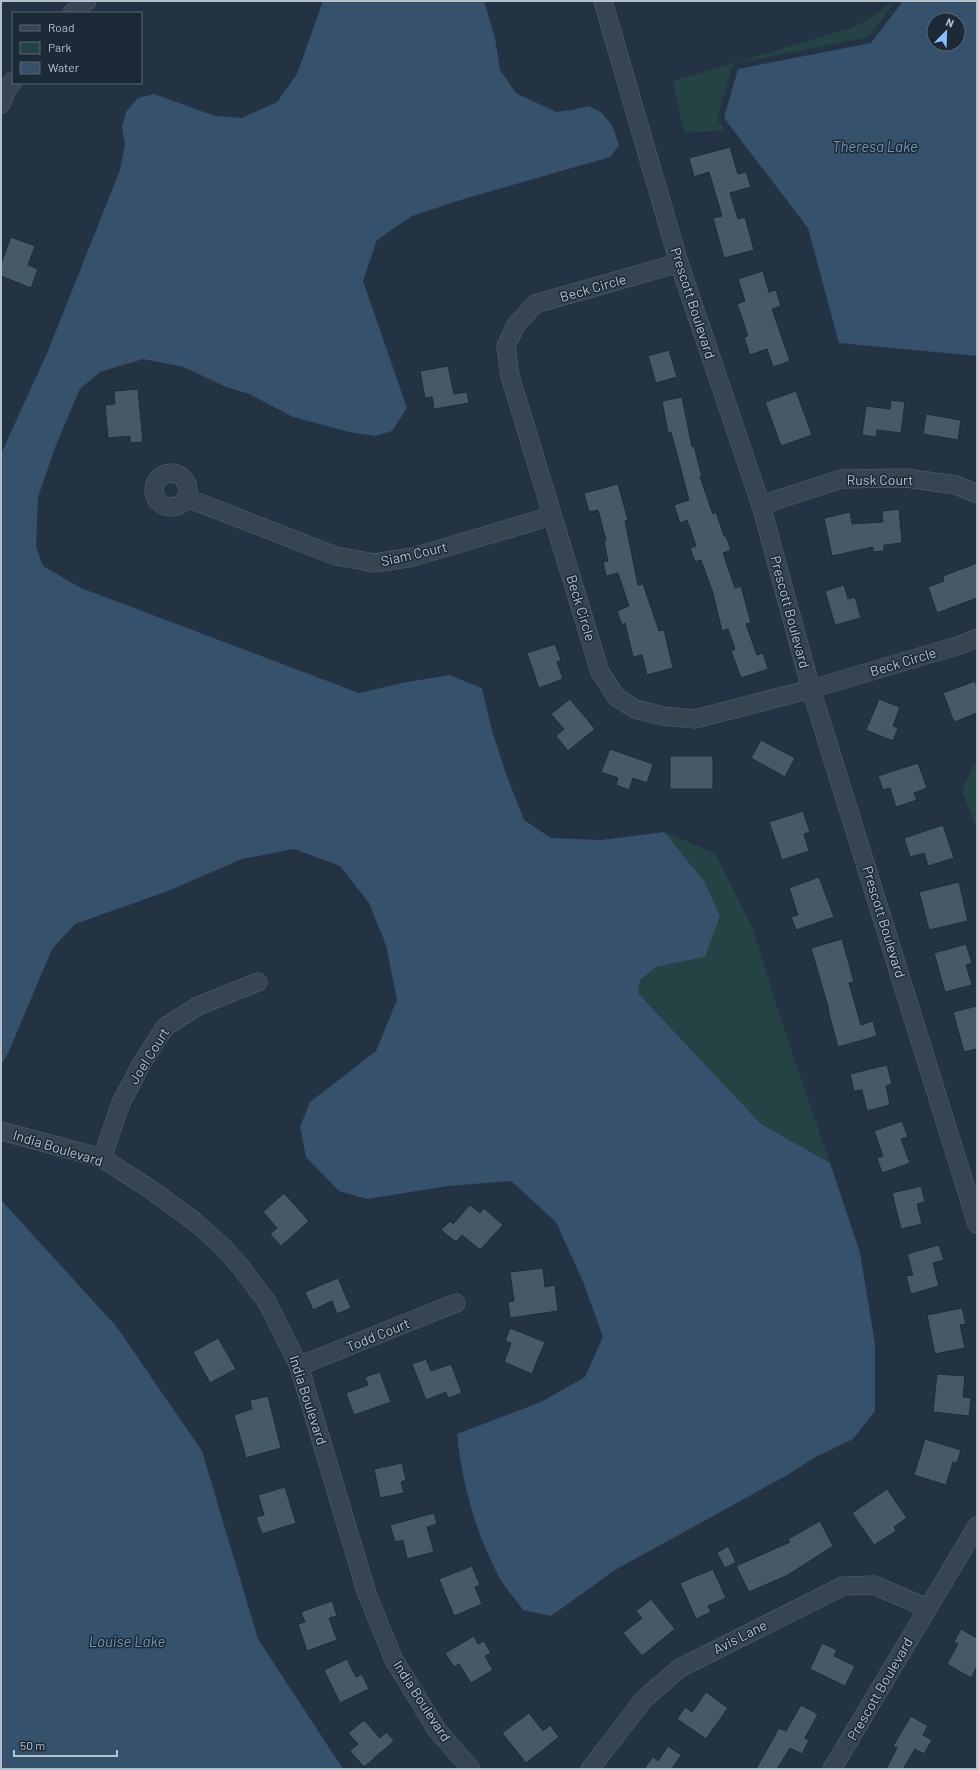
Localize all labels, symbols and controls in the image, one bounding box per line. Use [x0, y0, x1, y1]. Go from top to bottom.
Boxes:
legend [12, 12, 142, 84]
north arrow [926, 12, 966, 52]
text: N [944, 15, 956, 30]
text: Road [48, 20, 75, 34]
text: Park [48, 40, 72, 54]
text: Water [48, 60, 80, 74]
water label: Theresa Lake [832, 137, 918, 155]
street label: Prescott Boulevard [667, 245, 719, 361]
street label: Beck Circle [558, 270, 628, 305]
street label: Rusk Court [847, 471, 913, 488]
street label: Siam Court [379, 538, 449, 569]
street label: Prescott Boulevard [767, 554, 814, 670]
street label: Beck Circle [563, 573, 600, 643]
street label: Beck Circle [868, 643, 938, 680]
street label: Prescott Boulevard [859, 864, 910, 980]
street label: Joel Court [125, 1024, 173, 1087]
street label: India Boulevard [11, 1126, 105, 1169]
street label: Todd Court [344, 1314, 412, 1355]
street label: India Boulevard [286, 1353, 331, 1447]
street label: Avis Lane [710, 1616, 769, 1657]
water label: Louise Lake [89, 1632, 165, 1650]
street label: Prescott Boulevard [843, 1634, 916, 1743]
street label: India Boulevard [390, 1657, 455, 1744]
scale bar [14, 1732, 117, 1758]
text: 50 m [20, 1738, 45, 1752]

